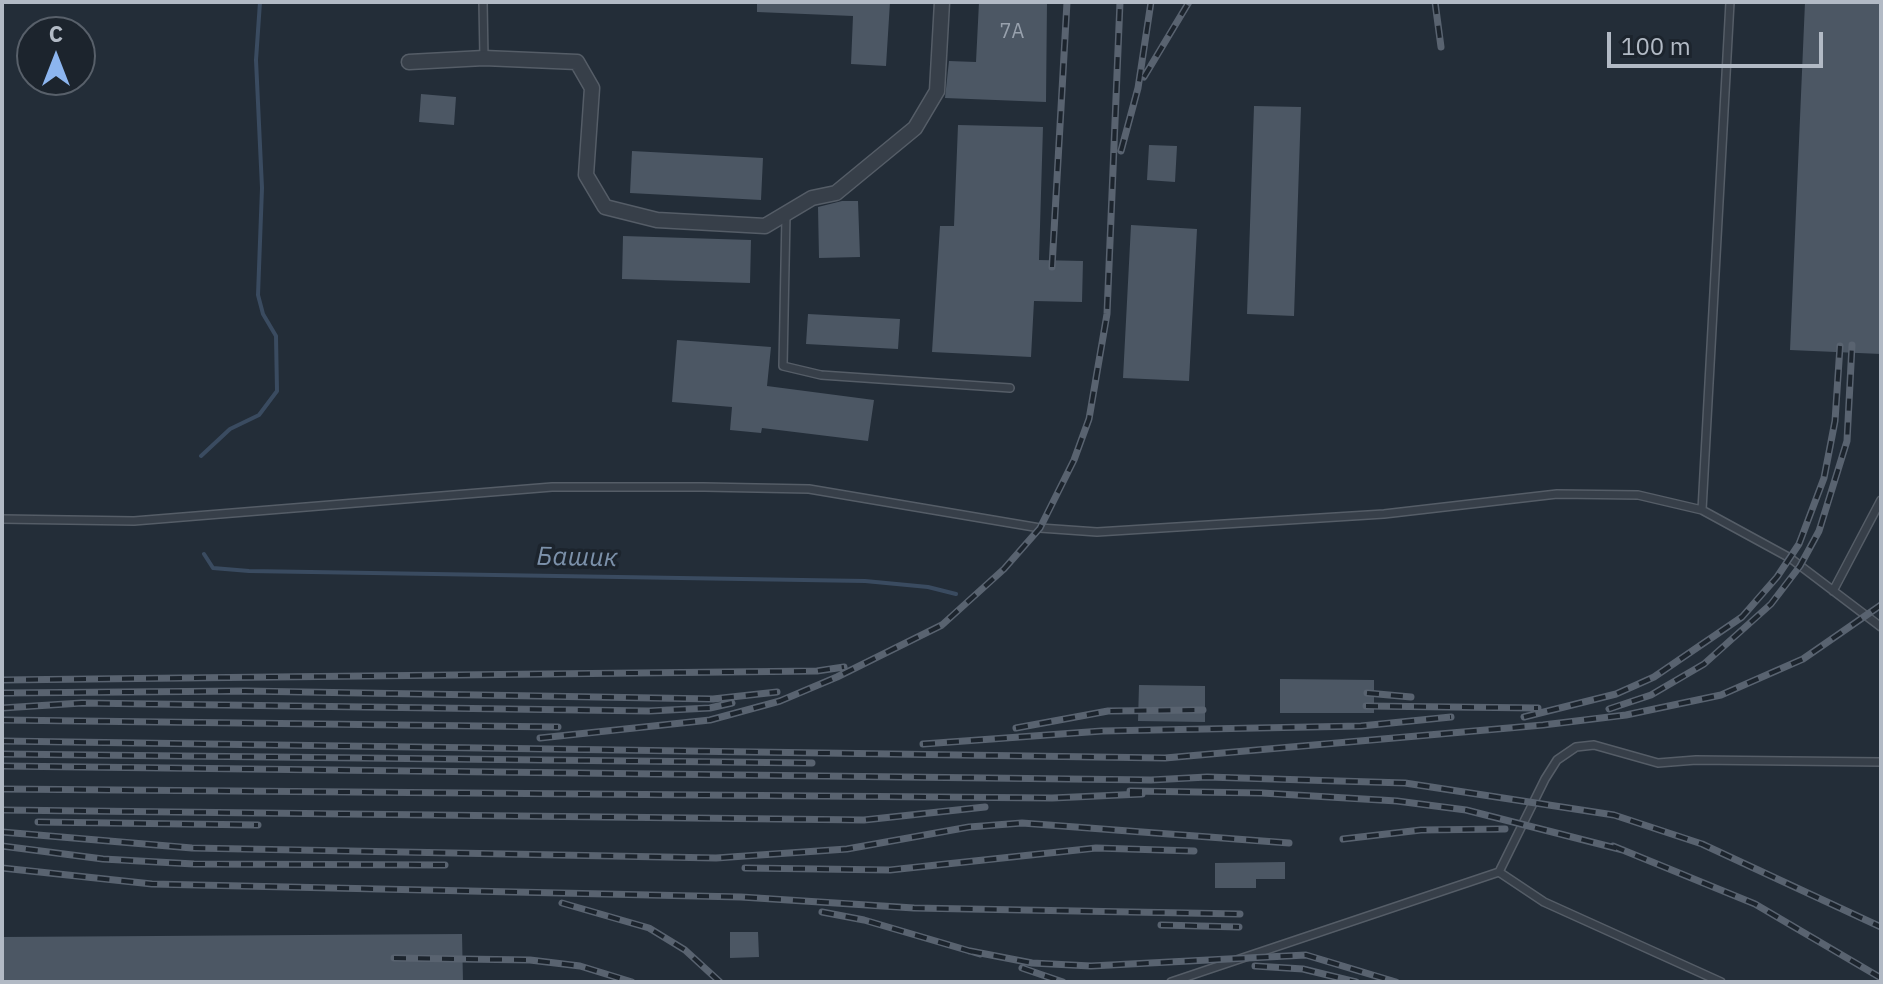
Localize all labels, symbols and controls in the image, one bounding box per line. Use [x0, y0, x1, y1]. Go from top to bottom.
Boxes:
north arrow [16, 16, 96, 96]
scale bar [1611, 16, 1827, 66]
text: С [49, 19, 63, 48]
house number: 7А [1000, 20, 1024, 44]
text: 100 m [1621, 30, 1691, 62]
water label: Башик [536, 542, 618, 574]

